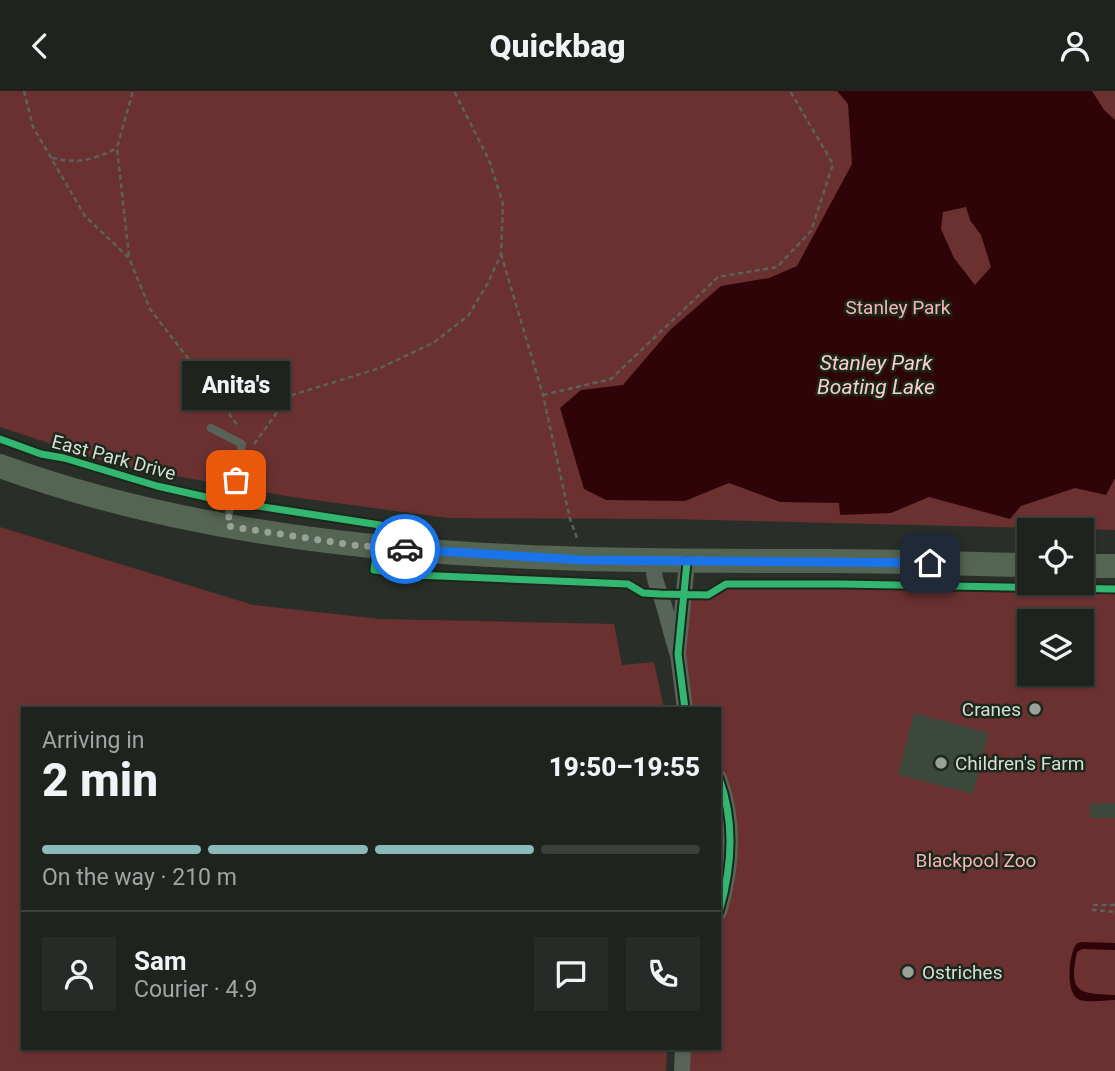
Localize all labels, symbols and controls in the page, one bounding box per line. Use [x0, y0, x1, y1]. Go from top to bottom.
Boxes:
icon: back [21, 27, 59, 65]
text: Quickbag [489, 27, 626, 65]
icon: person [1056, 27, 1094, 65]
park label: Stanley Park [846, 296, 951, 319]
water label: Stanley Park Boating Lake [817, 351, 935, 399]
callout: Anita's [182, 361, 290, 410]
text: Anita's [202, 372, 270, 399]
street label: East Park Drive [49, 430, 178, 485]
pin [206, 450, 266, 510]
icon: bag [217, 461, 255, 499]
courier [370, 514, 440, 584]
map controls [1017, 518, 1094, 686]
button: locate [1017, 518, 1094, 595]
icon: car [386, 530, 424, 568]
pin [900, 533, 960, 593]
icon: home [911, 544, 949, 582]
button: layers [1017, 609, 1094, 686]
place label: Cranes [962, 698, 1021, 721]
marker: Cranes [1027, 701, 1043, 717]
text: Arriving in [42, 727, 145, 754]
text: 19:50–19:55 [549, 752, 700, 782]
place label: Children's Farm [955, 752, 1084, 775]
text: 2 min [42, 753, 158, 807]
marker: Children's Farm [933, 755, 949, 771]
park label: Blackpool Zoo [916, 849, 1036, 872]
text: On the way · 210 m [42, 864, 237, 891]
button: person [42, 937, 116, 1011]
button: chat [534, 937, 608, 1011]
button: phone [626, 937, 700, 1011]
text: Sam [134, 946, 186, 976]
place label: Ostriches [922, 961, 1002, 984]
marker: Ostriches [900, 964, 916, 980]
text: Courier · 4.9 [134, 976, 257, 1003]

